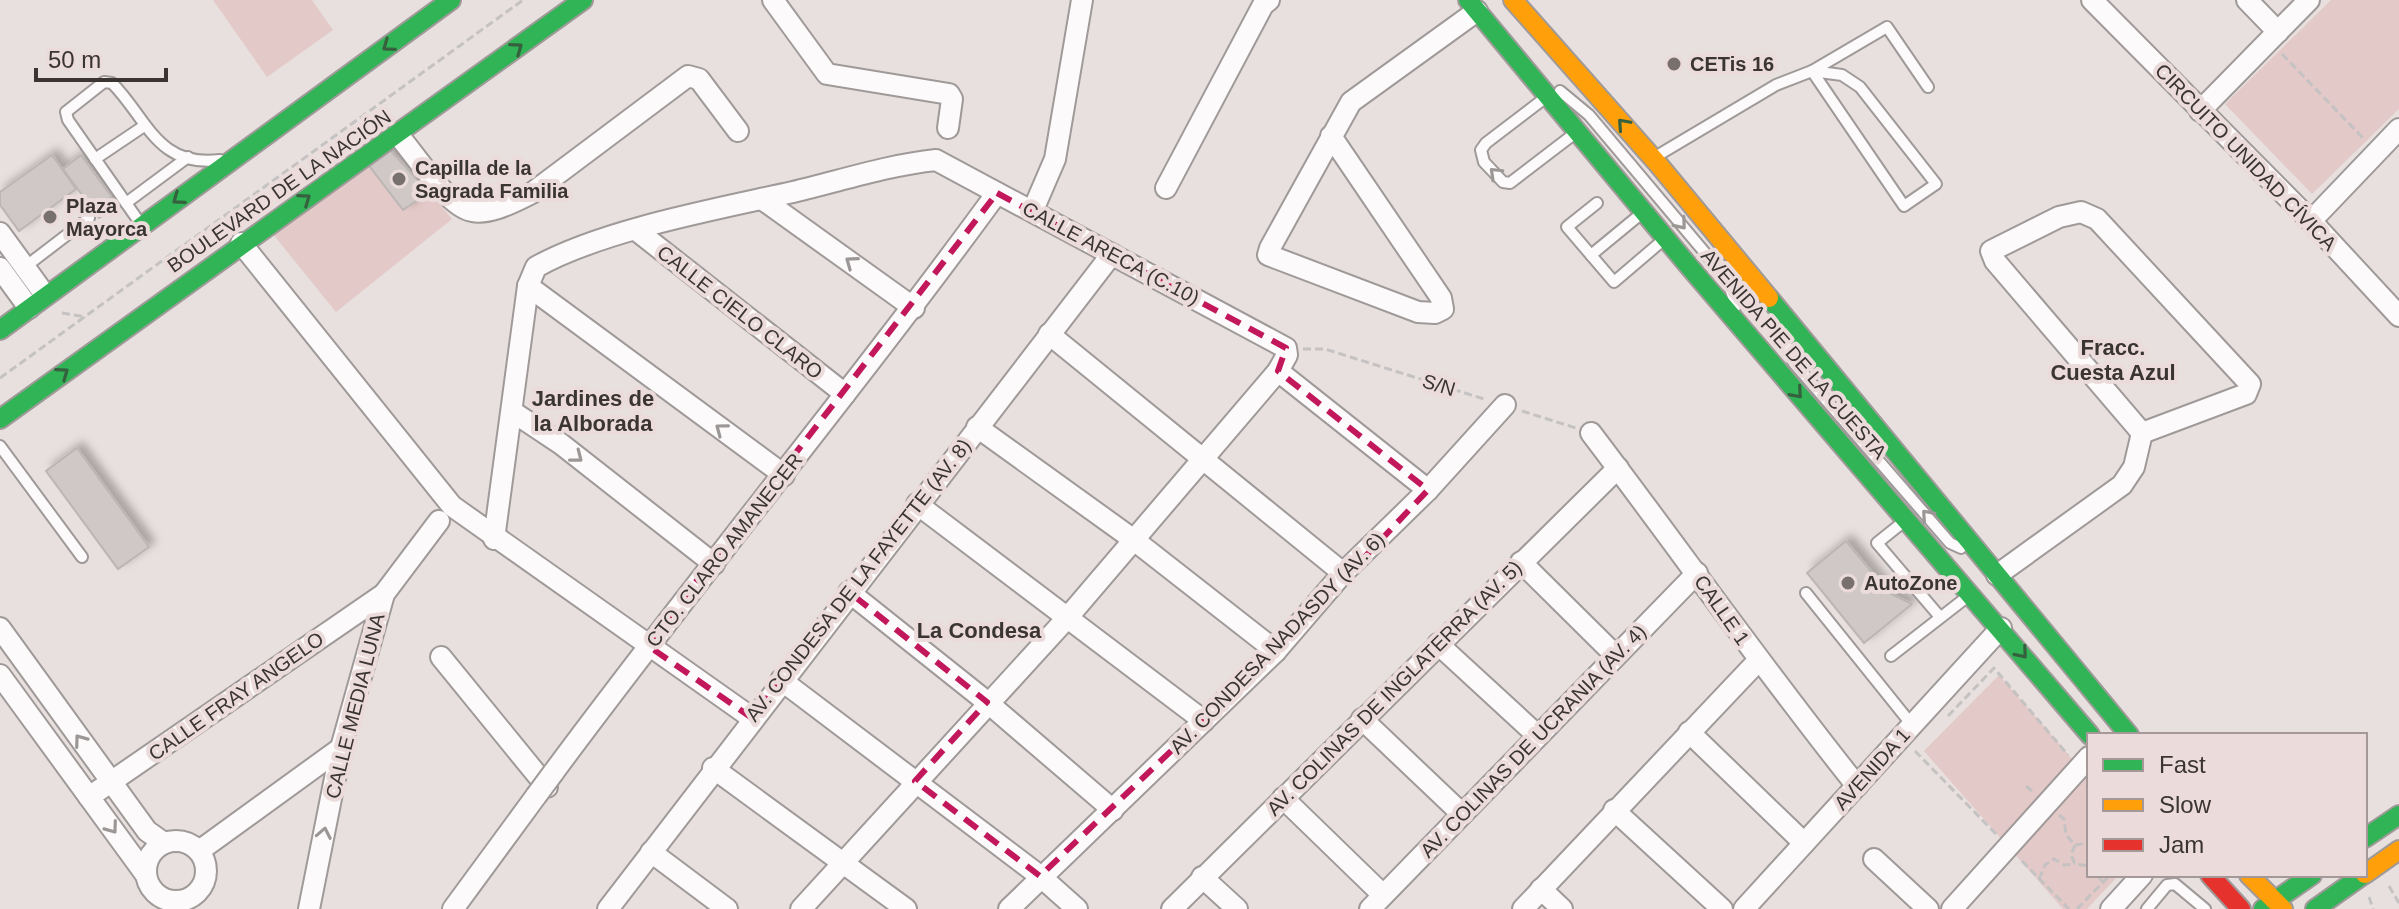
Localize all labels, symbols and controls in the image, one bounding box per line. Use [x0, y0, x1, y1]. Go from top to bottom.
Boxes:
scale bar [36, 32, 166, 82]
one-way arrow [382, 36, 396, 51]
one-way arrow [508, 43, 523, 58]
text: 50 m [48, 46, 101, 73]
place label: CETis 16 [1690, 53, 1774, 75]
marker: CETis 16 [1665, 55, 1683, 73]
street label: CIRCUITO UNIDAD CÍVICA [2151, 59, 2341, 255]
street label: BOULEVARD DE LA NACIÓN [163, 105, 395, 277]
one-way arrow [1618, 118, 1632, 133]
place label: Capilla de la Sagrada Familia [415, 157, 569, 202]
one-way arrow [1490, 168, 1505, 183]
marker: Capilla de la Sagrada Familia [390, 170, 408, 188]
one-way arrow [172, 189, 186, 204]
one-way arrow [296, 194, 310, 209]
place label: Plaza Mayorca [66, 195, 148, 240]
street label: CALLE ARECA (C.10) [1019, 197, 1203, 309]
marker: Plaza Mayorca [41, 208, 59, 226]
one-way arrow [1671, 215, 1686, 229]
street label: CALLE CIELO CLARO [653, 241, 827, 383]
street label: AVENIDA PIE DE LA CUESTA [1697, 245, 1891, 464]
one-way arrow [845, 257, 860, 272]
district label: Fracc. Cuesta Azul [2050, 335, 2176, 385]
one-way arrow [54, 368, 69, 383]
street label: S/N [1420, 370, 1458, 400]
one-way arrow [1787, 383, 1801, 398]
district label: Jardines de la Alborada [532, 386, 654, 436]
one-way arrow [716, 424, 730, 439]
street label: AV. CONDESA DE LA FAYETTE (AV. 8) [741, 435, 975, 725]
one-way arrow [568, 447, 583, 461]
street label: CTO. CLARO AMANECER [642, 449, 806, 651]
one-way arrow [1922, 510, 1937, 525]
street label: AV. CONDESA NADASDY (AV. 6) [1165, 528, 1389, 758]
street label: AV. COLINAS DE INGLATERRA (AV. 5) [1262, 556, 1526, 820]
street label: CALLE 1 [1690, 571, 1754, 649]
place label: AutoZone [1864, 572, 1957, 594]
marker: AutoZone [1839, 574, 1857, 592]
street label: CALLE MEDIA LUNA [321, 610, 389, 801]
district label: La Condesa [917, 618, 1042, 643]
street label: AV. COLINAS DE UCRANIA (AV. 4) [1416, 620, 1650, 862]
street label: CALLE FRAY ANGELO [144, 627, 328, 765]
one-way arrow [2012, 644, 2026, 659]
street label: AVENIDA 1 [1830, 724, 1914, 814]
legend [2087, 733, 2367, 877]
one-way arrow [75, 734, 90, 749]
text: Fast [2159, 751, 2206, 778]
text: Slow [2159, 791, 2212, 818]
one-way arrow [102, 820, 116, 834]
one-way arrow [315, 826, 332, 840]
text: Jam [2159, 831, 2204, 858]

